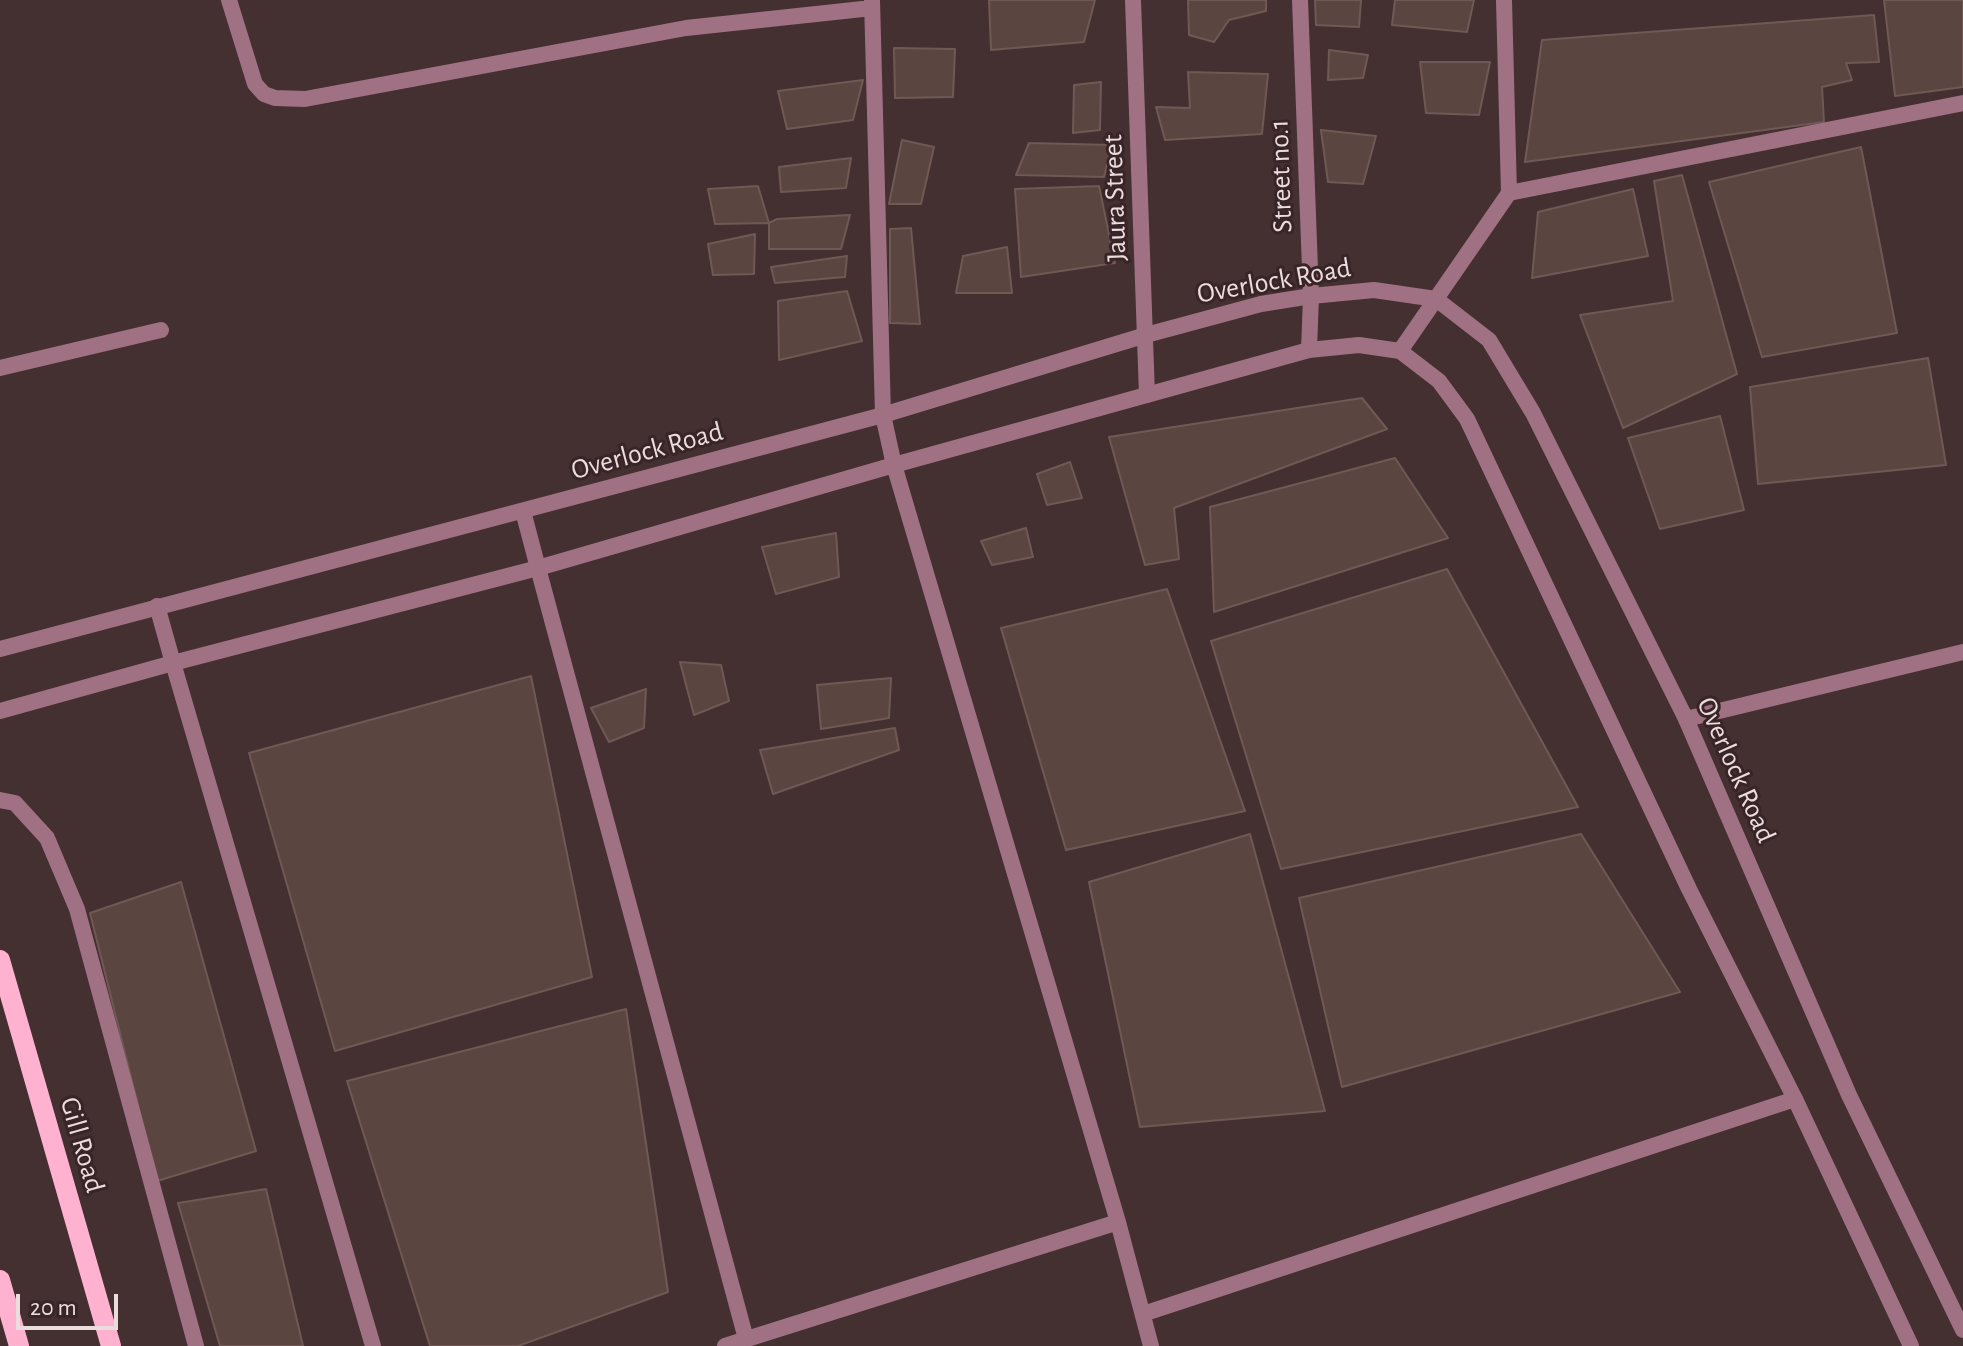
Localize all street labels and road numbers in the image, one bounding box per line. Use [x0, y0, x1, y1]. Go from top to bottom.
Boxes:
street label: Street no.1 [1262, 119, 1300, 233]
street label: Jaura Street [1096, 134, 1134, 262]
street label: Overlock Road [1194, 251, 1354, 311]
street label: Overlock Road [567, 415, 727, 487]
street label: Overlock Road [1689, 692, 1783, 848]
street label: Gill Road [52, 1093, 112, 1197]

